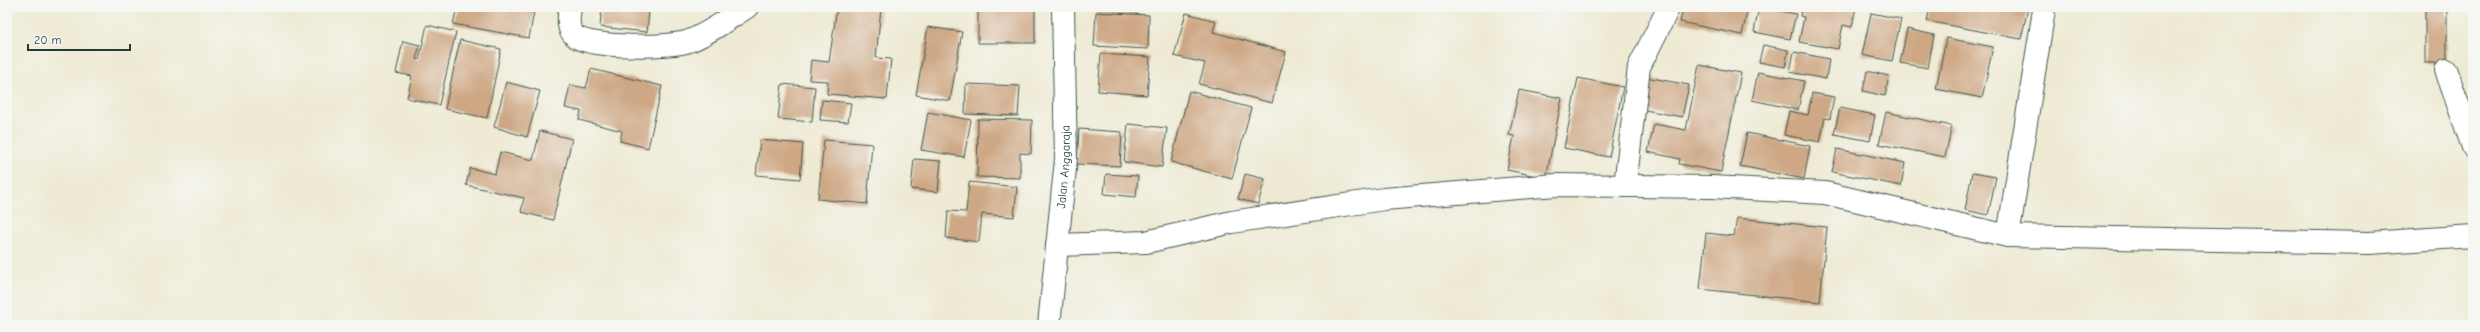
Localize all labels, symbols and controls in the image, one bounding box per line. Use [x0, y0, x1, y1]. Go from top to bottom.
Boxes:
scale bar [28, 26, 130, 52]
text: 20 m [34, 33, 62, 47]
street label: Jalan Anggaraja [1054, 125, 1073, 209]

